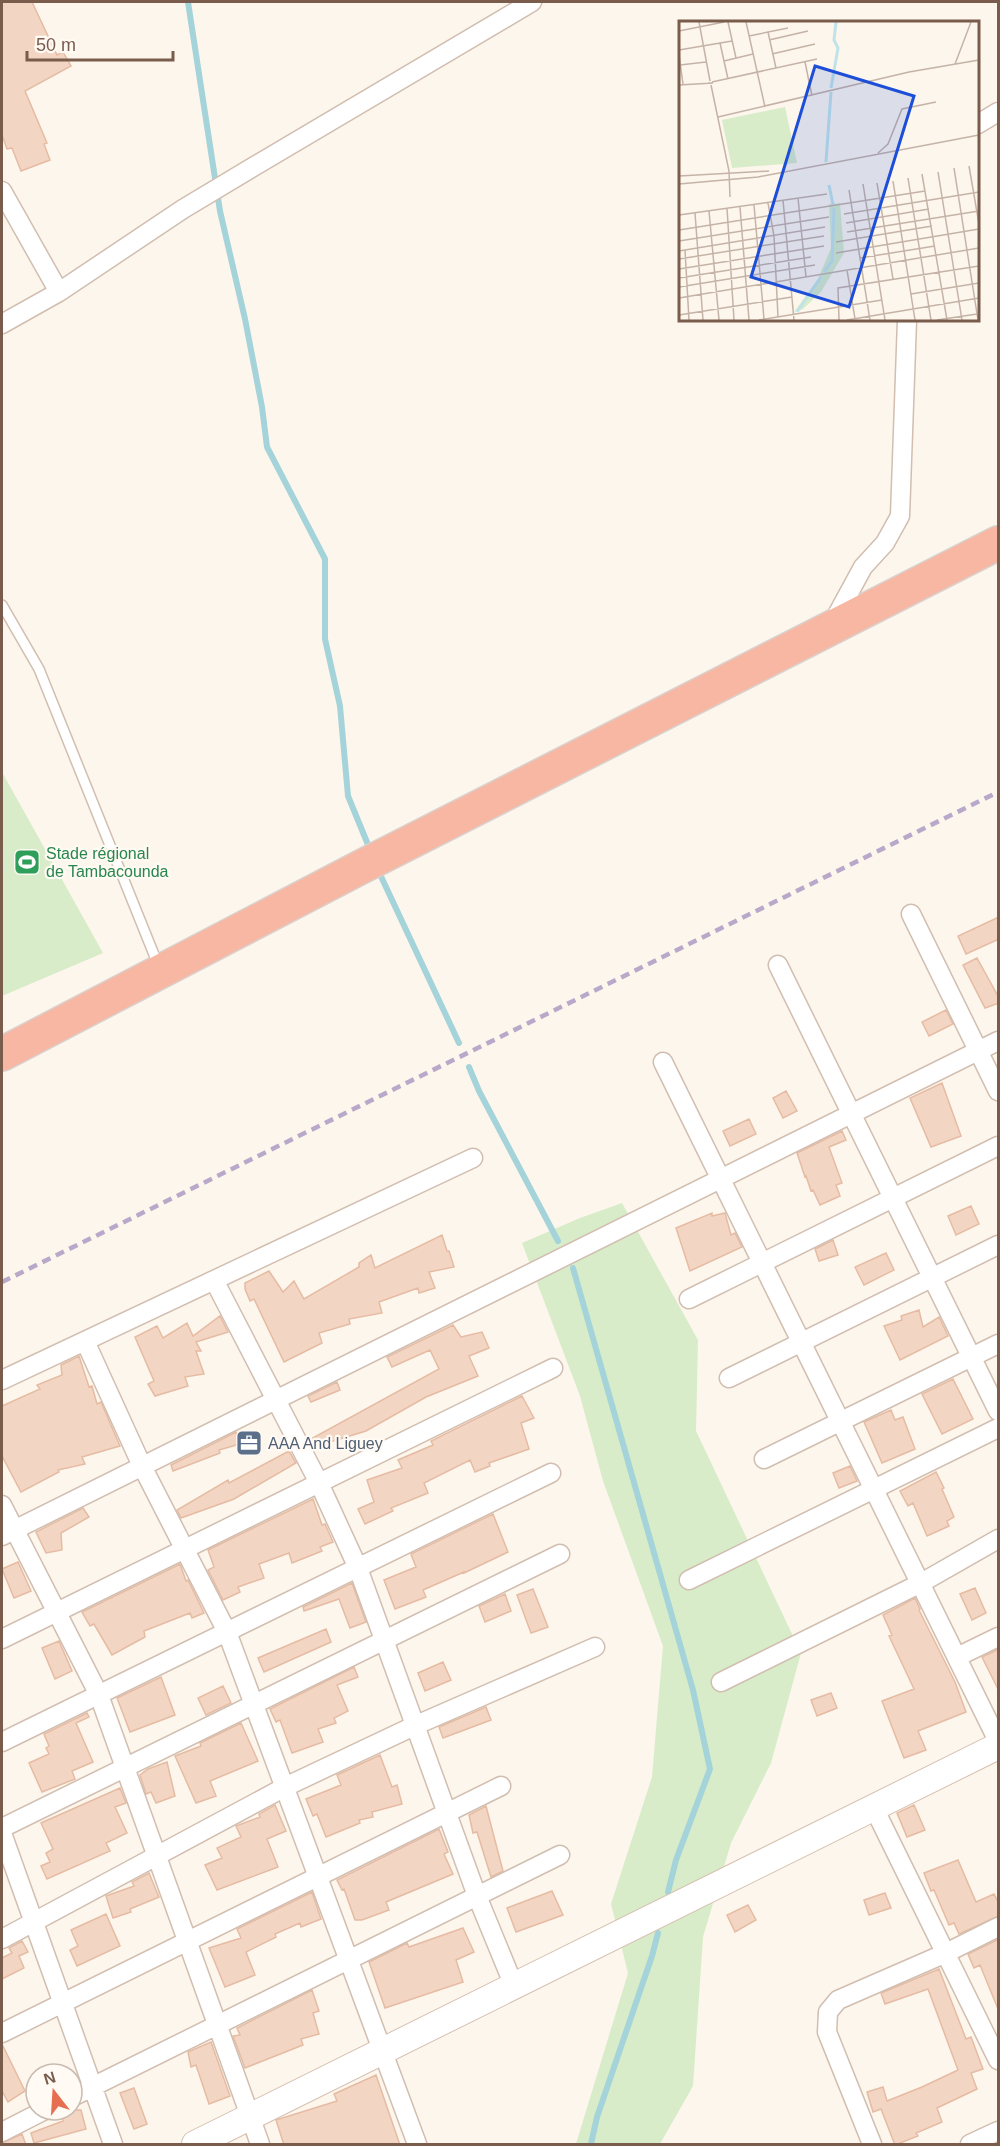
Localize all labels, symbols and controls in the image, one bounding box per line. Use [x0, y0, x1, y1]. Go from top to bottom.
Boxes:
inset map [679, 21, 979, 321]
scale bar [27, 24, 172, 62]
text: 50 m [36, 35, 76, 55]
place label: Stade régional de Tambacounda [46, 845, 169, 880]
sports icon: Stade régional de Tambacounda [12, 847, 42, 877]
office icon: AAA And Liguey [234, 1428, 264, 1458]
place label: AAA And Liguey [268, 1435, 383, 1452]
north arrow [24, 2062, 84, 2122]
text: N [42, 2068, 58, 2088]

